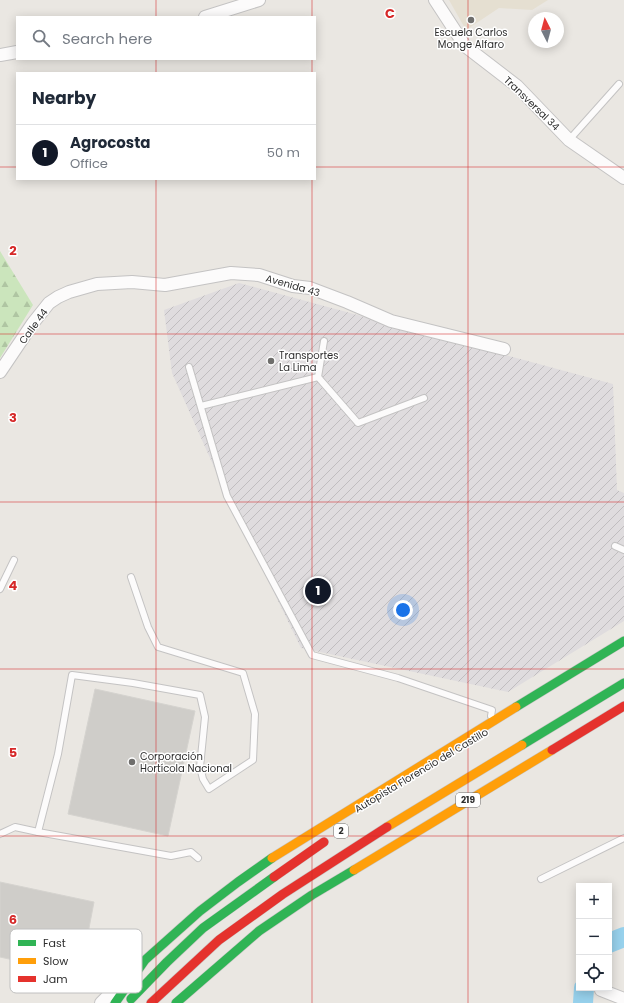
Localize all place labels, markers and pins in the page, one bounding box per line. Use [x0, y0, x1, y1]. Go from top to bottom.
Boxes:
marker: Escuela Carlos Monge Alfaro [466, 15, 476, 25]
place label: Escuela Carlos Monge Alfaro [434, 25, 508, 52]
place label: Transportes La Lima [279, 348, 338, 375]
marker: Transportes La Lima [266, 356, 276, 366]
pin: 1 [305, 576, 331, 606]
place label: Corporación Hortícola Nacional [140, 749, 232, 776]
marker: Corporación Hortícola Nacional [127, 757, 137, 767]

